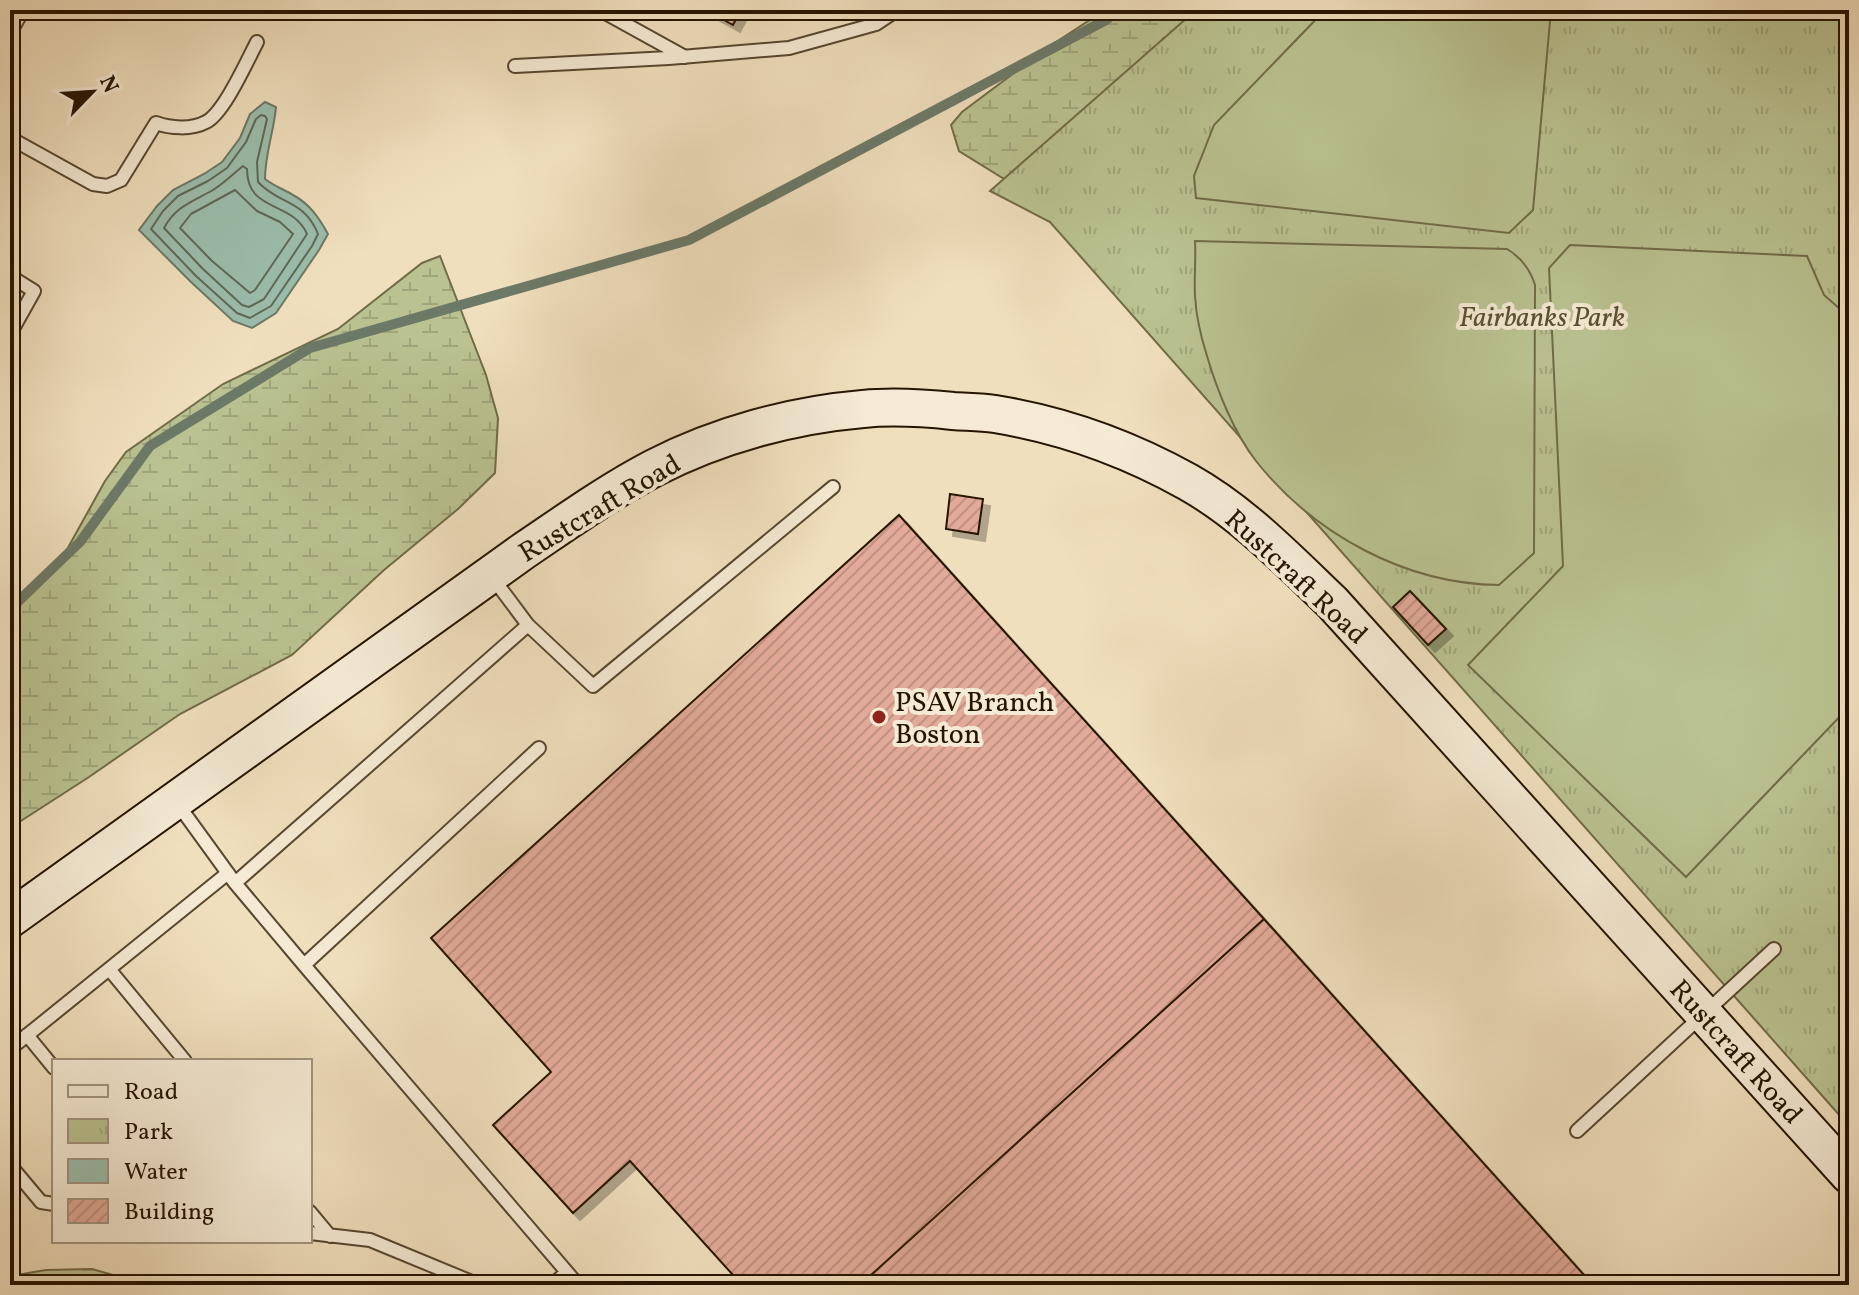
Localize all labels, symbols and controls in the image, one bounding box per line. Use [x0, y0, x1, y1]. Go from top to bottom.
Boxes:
north arrow [52, 52, 132, 132]
text: N [90, 71, 125, 98]
park label: Fairbanks Park [1459, 299, 1625, 338]
street label: Rustcraft Road [512, 445, 689, 573]
street label: Rustcraft Road [1215, 501, 1375, 654]
place label: PSAV Branch Boston [895, 684, 1055, 755]
marker: PSAV Branch Boston [870, 708, 888, 726]
street label: Rustcraft Road [1659, 972, 1811, 1134]
legend [52, 1059, 312, 1243]
text: Road [124, 1076, 178, 1110]
text: Park [124, 1116, 173, 1150]
text: Water [124, 1156, 188, 1190]
text: Building [124, 1196, 214, 1230]

